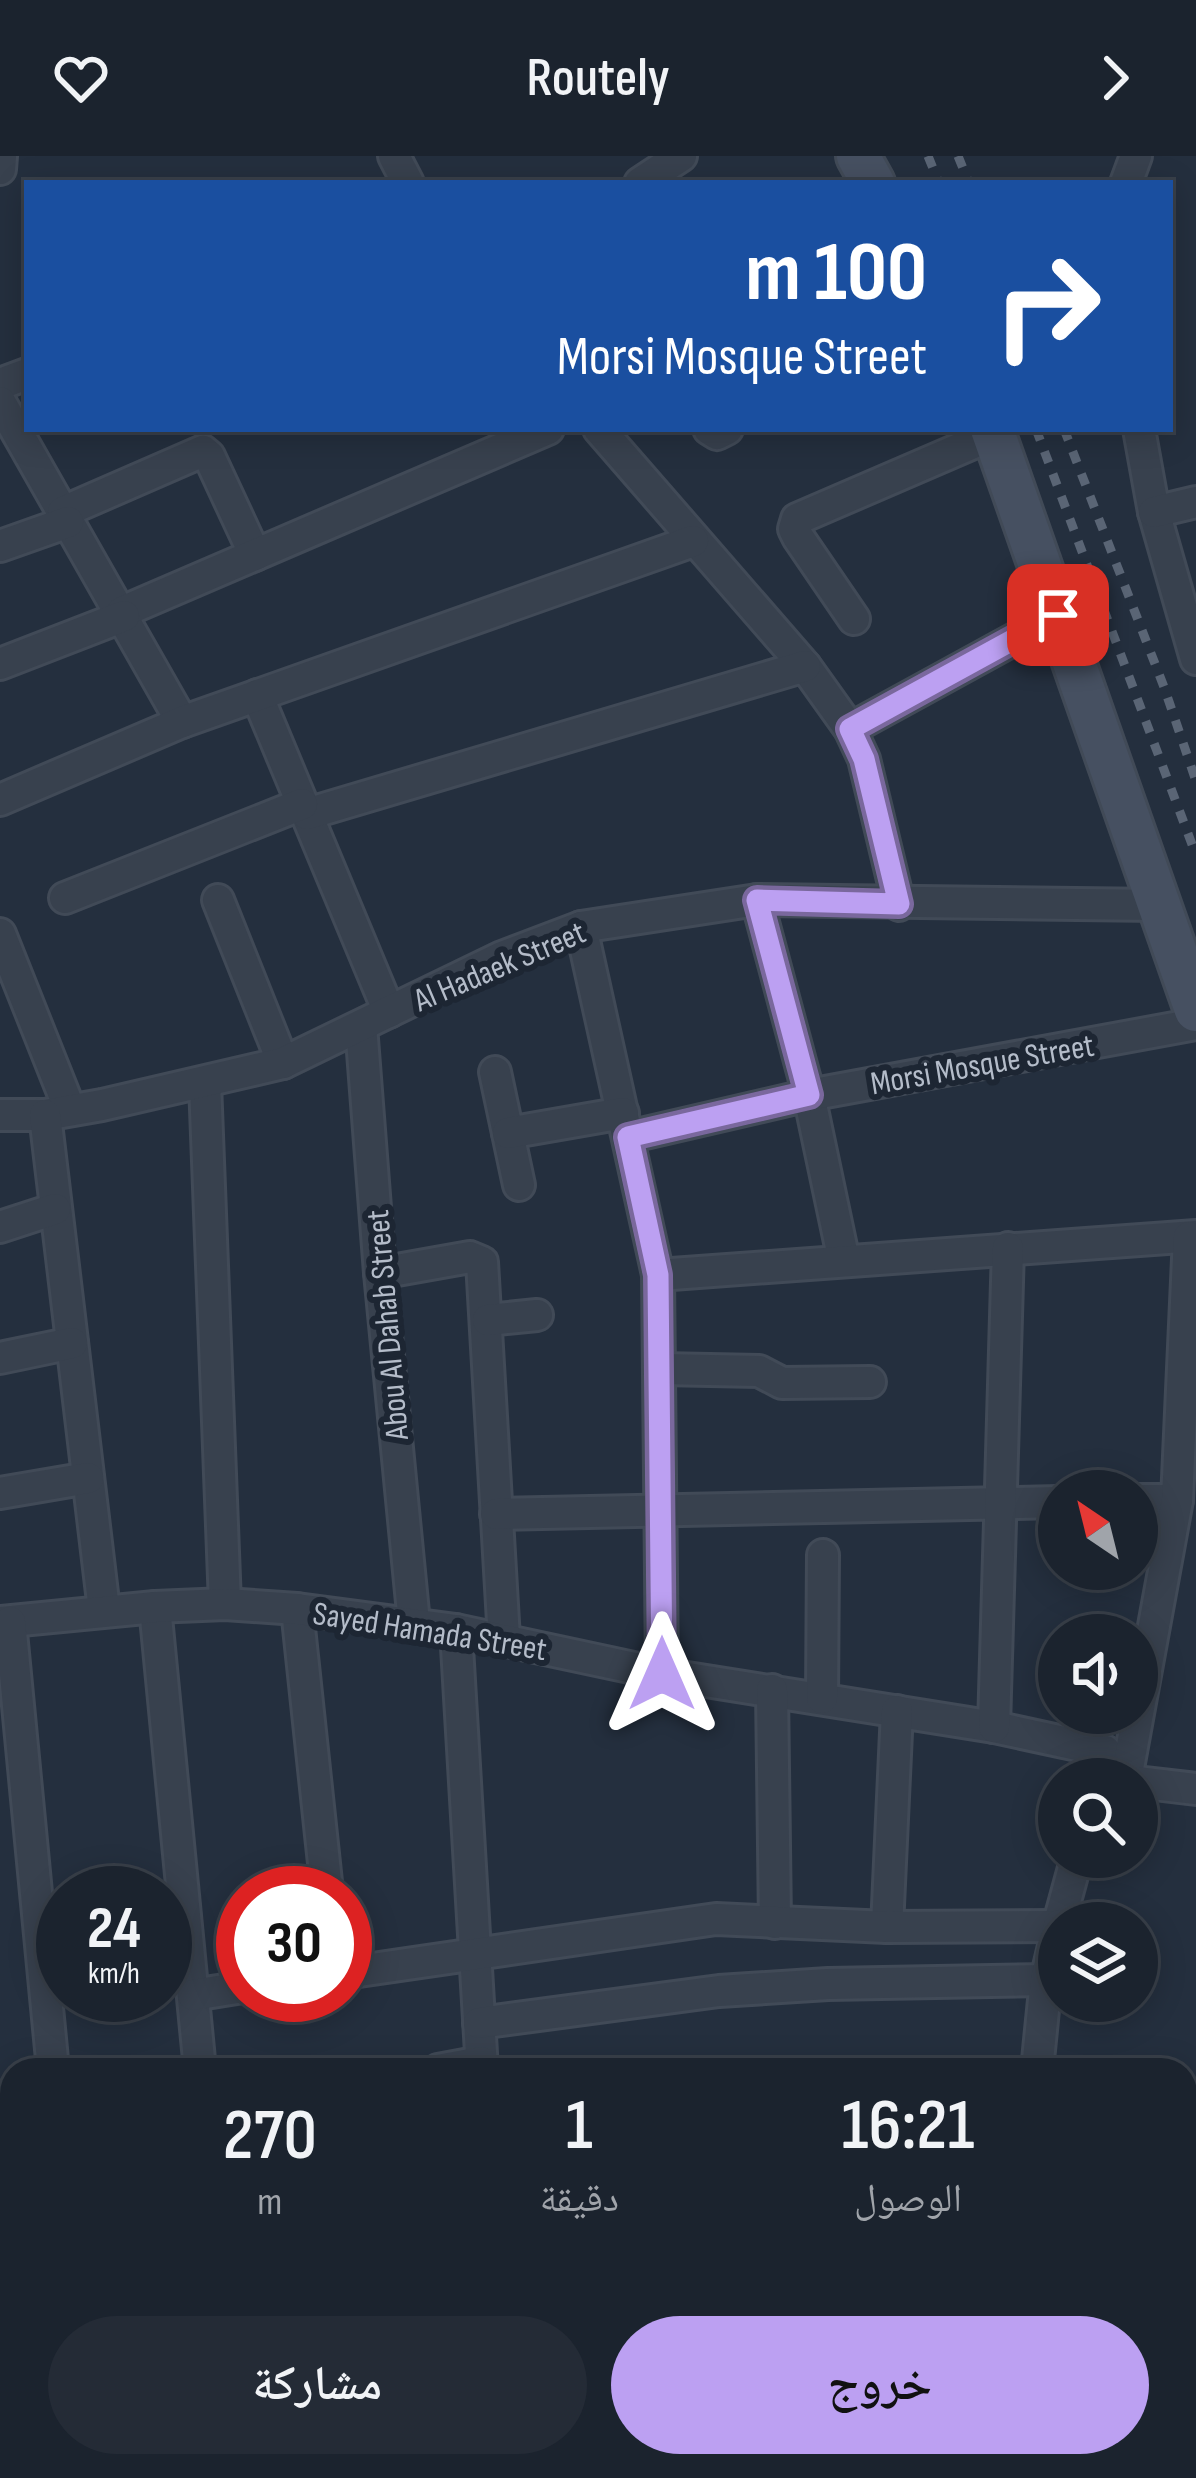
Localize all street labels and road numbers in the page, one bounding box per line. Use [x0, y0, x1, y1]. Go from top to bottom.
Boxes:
street label: Al Hadaek Street [407, 913, 592, 1021]
street label: Morsi Mosque Street [867, 1026, 1097, 1104]
street label: Abou Al Dahab Street [358, 1208, 418, 1443]
street label: Sayed Hamada Street [310, 1594, 549, 1670]

